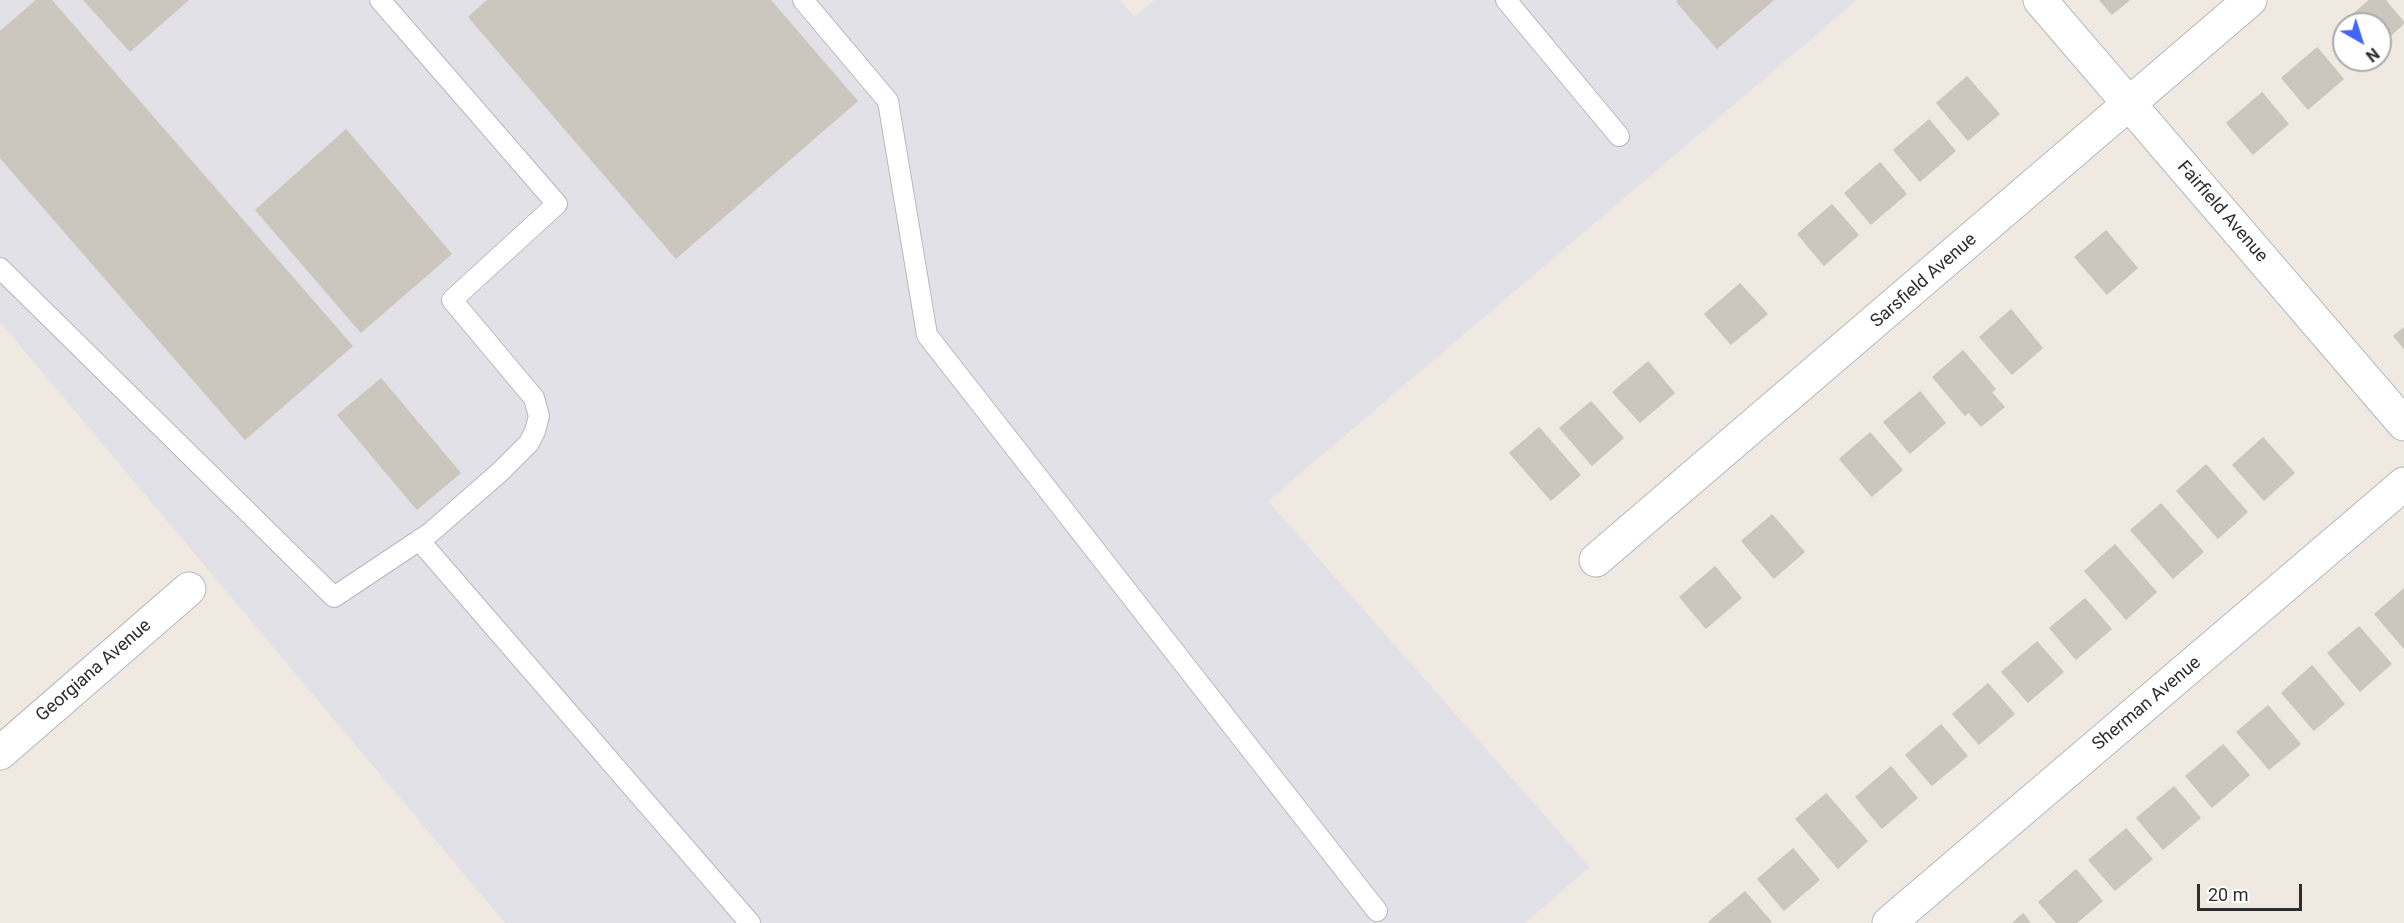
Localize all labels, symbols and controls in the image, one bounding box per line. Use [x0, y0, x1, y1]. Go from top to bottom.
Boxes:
north arrow [2332, 12, 2392, 72]
text: N [2362, 44, 2383, 66]
street label: Fairfield Avenue [2172, 157, 2272, 267]
street label: Sarsfield Avenue [1867, 229, 1981, 333]
street label: Georgiana Avenue [32, 615, 156, 727]
street label: Sherman Avenue [2088, 652, 2206, 756]
scale bar [2200, 872, 2305, 910]
text: 20 m [2208, 884, 2248, 905]

